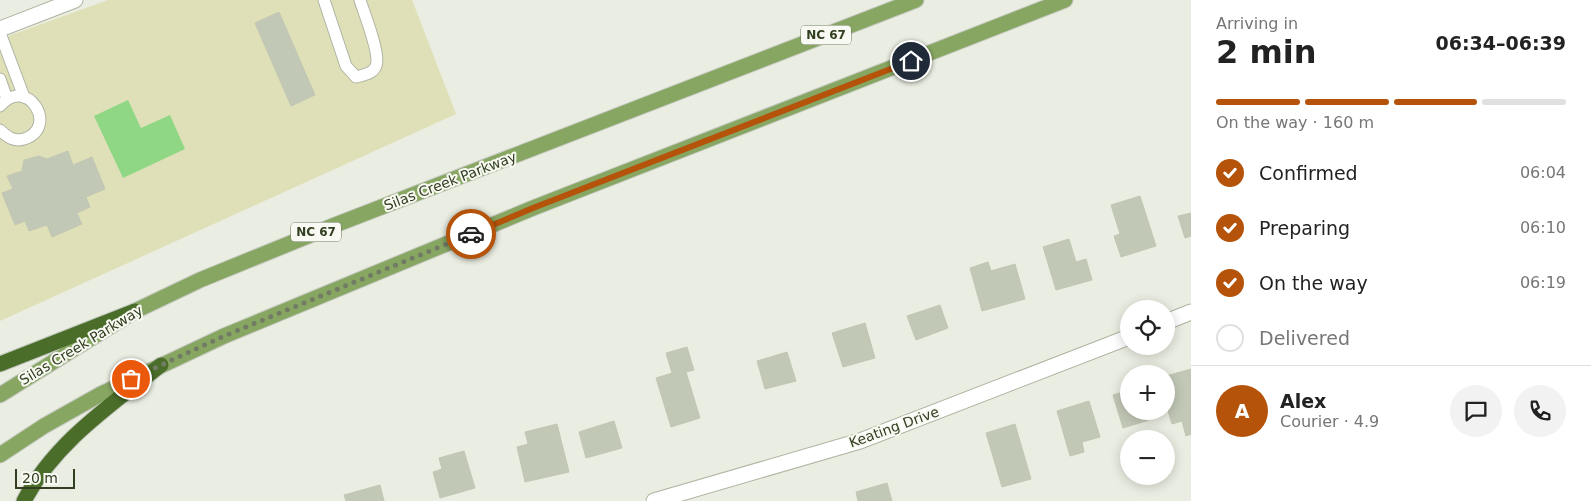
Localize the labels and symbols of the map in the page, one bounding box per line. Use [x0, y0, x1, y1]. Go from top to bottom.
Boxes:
road number: NC 67 [801, 26, 851, 44]
pin [890, 40, 932, 82]
street label: Silas Creek Parkway [382, 148, 518, 214]
courier [446, 209, 496, 259]
road number: NC 67 [291, 222, 341, 242]
street label: Silas Creek Parkway [17, 302, 145, 388]
pin [110, 358, 152, 400]
street label: Keating Drive [847, 403, 941, 451]
scale bar [15, 466, 75, 489]

